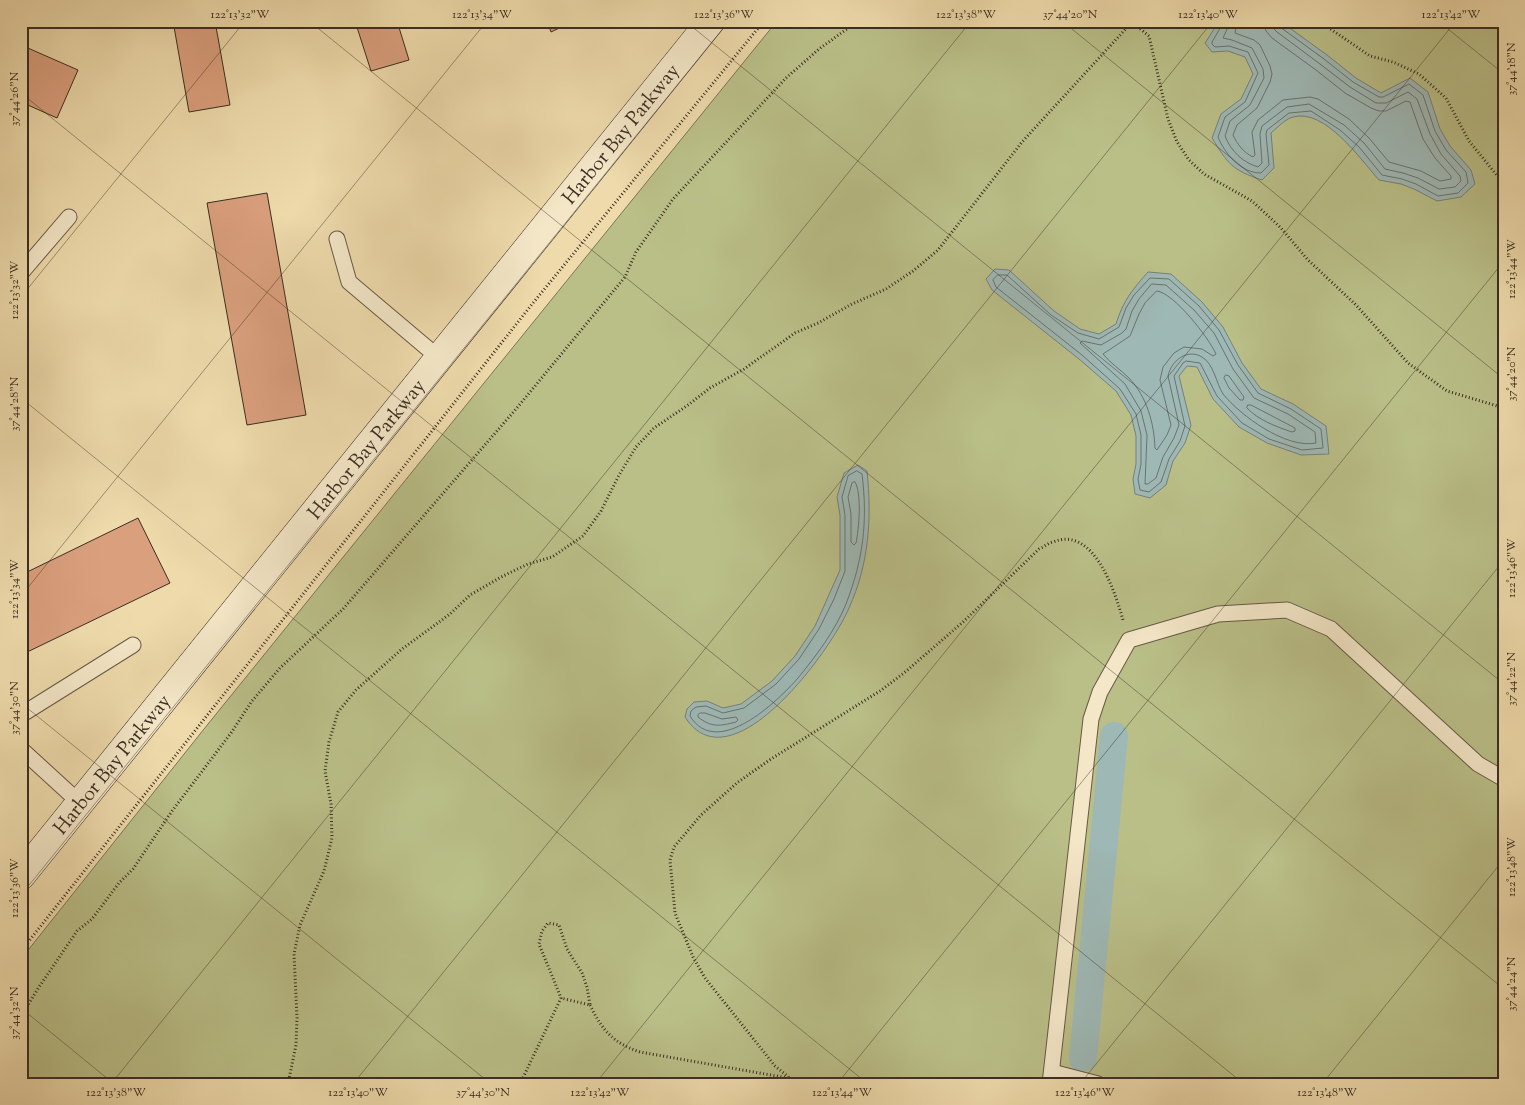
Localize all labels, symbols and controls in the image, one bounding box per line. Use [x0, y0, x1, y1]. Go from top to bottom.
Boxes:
text: 122°13'32"W [211, 6, 270, 24]
text: 122°13'34"W [452, 6, 512, 24]
text: 122°13'36"W [694, 6, 754, 24]
text: 122°13'38"W [936, 6, 996, 24]
text: 37°44'20"N [1043, 6, 1098, 24]
text: 122°13'40"W [1178, 6, 1238, 24]
text: 122°13'42"W [1422, 6, 1481, 24]
text: 37°44'18"N [1503, 42, 1521, 96]
street label: Harbor Bay Parkway [556, 59, 688, 212]
text: 37°44'26"N [6, 71, 24, 126]
text: 122°13'44"W [1503, 239, 1521, 299]
text: 122°13'32"W [6, 260, 24, 319]
text: 37°44'20"N [1503, 346, 1521, 401]
street label: Harbor Bay Parkway [302, 374, 433, 527]
text: 37°44'28"N [6, 376, 24, 431]
text: 122°13'46"W [1503, 538, 1521, 598]
text: 122°13'34"W [6, 559, 24, 619]
text: 37°44'22"N [1503, 652, 1521, 706]
text: 37°44'30"N [6, 681, 24, 735]
street label: Harbor Bay Parkway [48, 689, 179, 842]
text: 122°13'48"W [1503, 837, 1521, 897]
text: 122°13'36"W [6, 858, 24, 918]
text: 37°44'24"N [1503, 956, 1521, 1011]
text: 37°44'32"N [6, 986, 24, 1040]
text: 122°13'38"W [86, 1084, 146, 1102]
text: 122°13'40"W [328, 1084, 388, 1102]
text: 37°44'30"N [456, 1084, 510, 1102]
text: 122°13'42"W [571, 1084, 630, 1102]
text: 122°13'44"W [812, 1084, 872, 1102]
text: 122°13'46"W [1055, 1084, 1115, 1102]
text: 122°13'48"W [1297, 1084, 1357, 1102]

